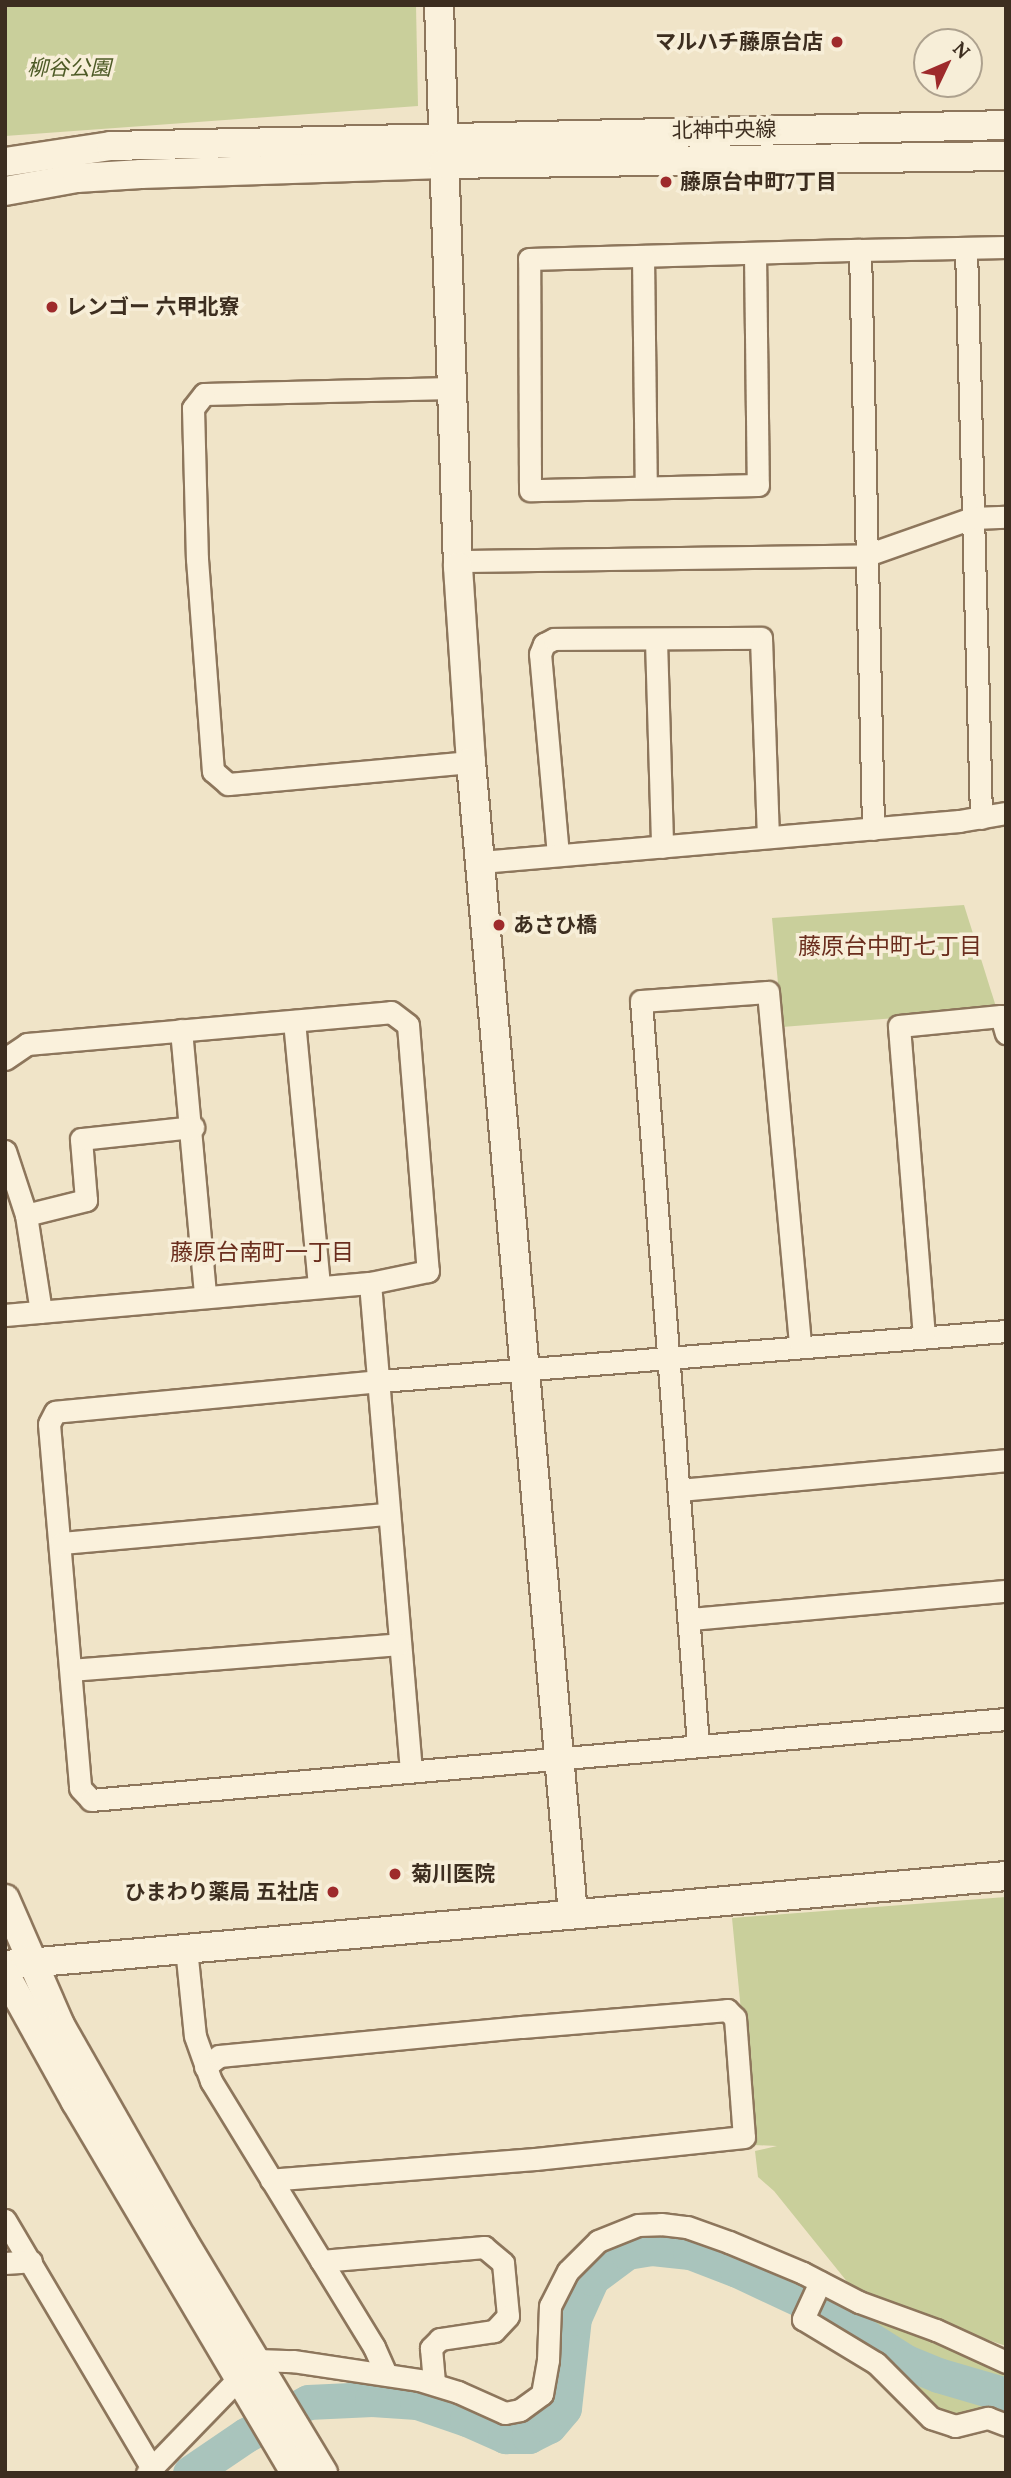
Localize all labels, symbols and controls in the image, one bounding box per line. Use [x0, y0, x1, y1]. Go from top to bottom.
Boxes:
north arrow [913, 28, 983, 98]
place label: マルハチ藤原台店 [655, 29, 823, 55]
marker: マルハチ藤原台店 [829, 34, 845, 50]
text: N [948, 36, 975, 63]
park label: 柳谷公園 [27, 55, 111, 81]
street label: 北神中央線 [671, 116, 777, 144]
place label: 藤原台中町7丁目 [680, 169, 837, 195]
marker: 藤原台中町7丁目 [658, 174, 674, 190]
place label: レンゴー 六甲北寮 [66, 294, 240, 320]
marker: レンゴー 六甲北寮 [44, 299, 60, 315]
place label: あさひ橋 [513, 912, 597, 938]
marker: あさひ橋 [491, 917, 507, 933]
district label: 藤原台中町七丁目 [798, 932, 982, 960]
district label: 藤原台南町一丁目 [170, 1238, 354, 1266]
place label: 菊川医院 [411, 1861, 495, 1887]
marker: 菊川医院 [385, 1864, 405, 1884]
place label: ひまわり薬局 五社店 [124, 1879, 319, 1905]
marker: ひまわり薬局 五社店 [325, 1884, 341, 1900]

